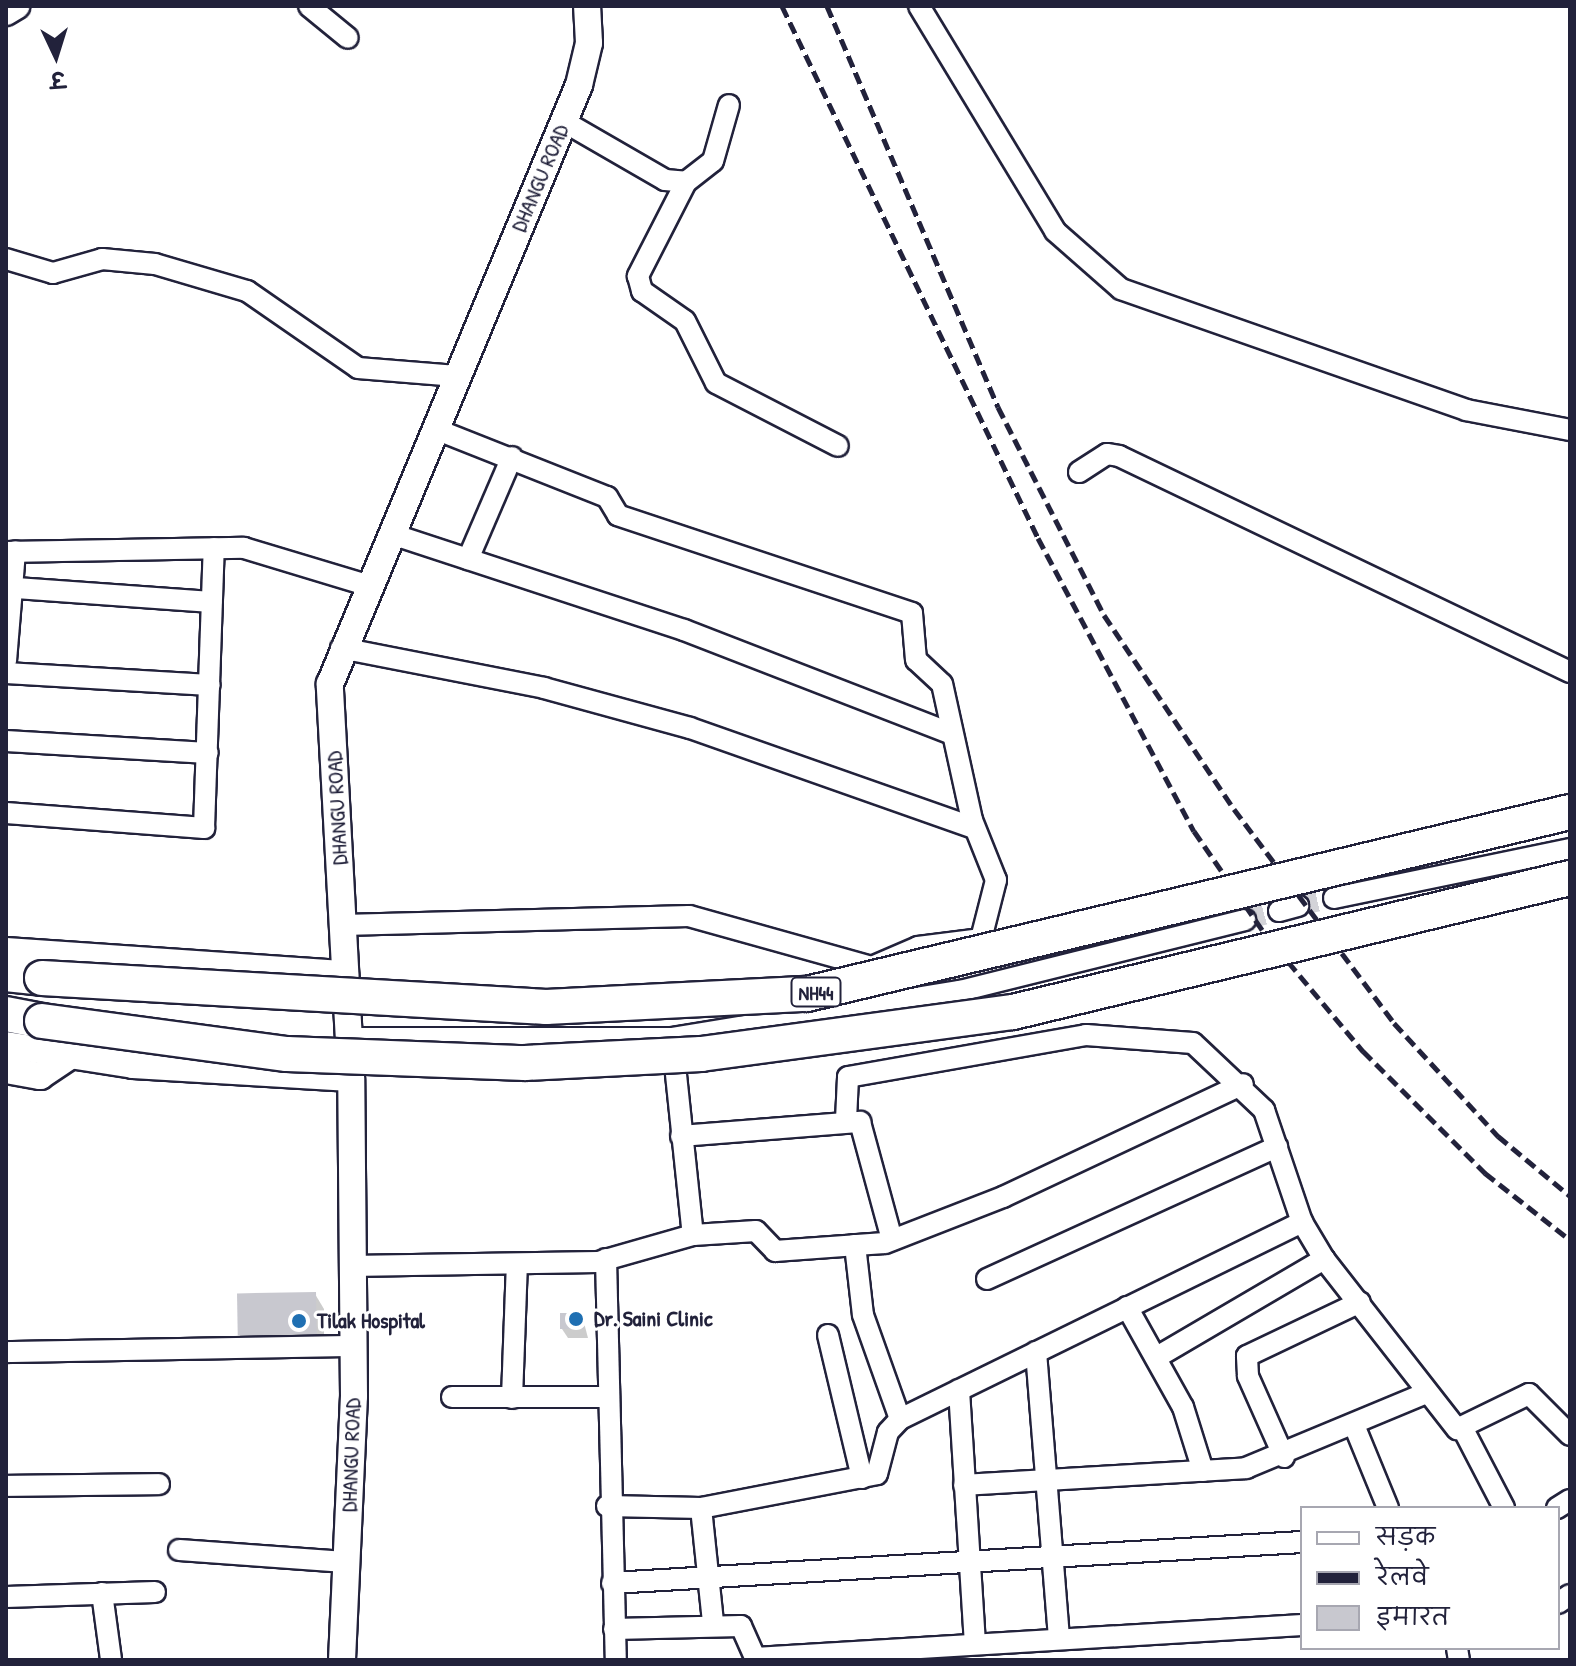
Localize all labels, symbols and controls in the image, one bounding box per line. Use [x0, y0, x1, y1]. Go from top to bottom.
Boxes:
north arrow [16, 16, 96, 96]
text: उ [49, 64, 66, 95]
street label: DHANGU ROAD [506, 120, 574, 236]
street label: DHANGU ROAD [321, 750, 353, 866]
road number: NH44 [790, 976, 842, 1008]
place label: Dr. Saini Clinic [594, 1306, 713, 1332]
place label: Tilak Hospital [317, 1308, 425, 1334]
marker: Dr. Saini Clinic [565, 1308, 587, 1330]
marker: Tilak Hospital [288, 1310, 310, 1332]
street label: DHANGU ROAD [336, 1397, 366, 1513]
legend [1300, 1506, 1560, 1650]
text: सड़क [1376, 1520, 1435, 1552]
text: रेलवे [1376, 1560, 1429, 1592]
text: इमारत [1376, 1600, 1449, 1632]

